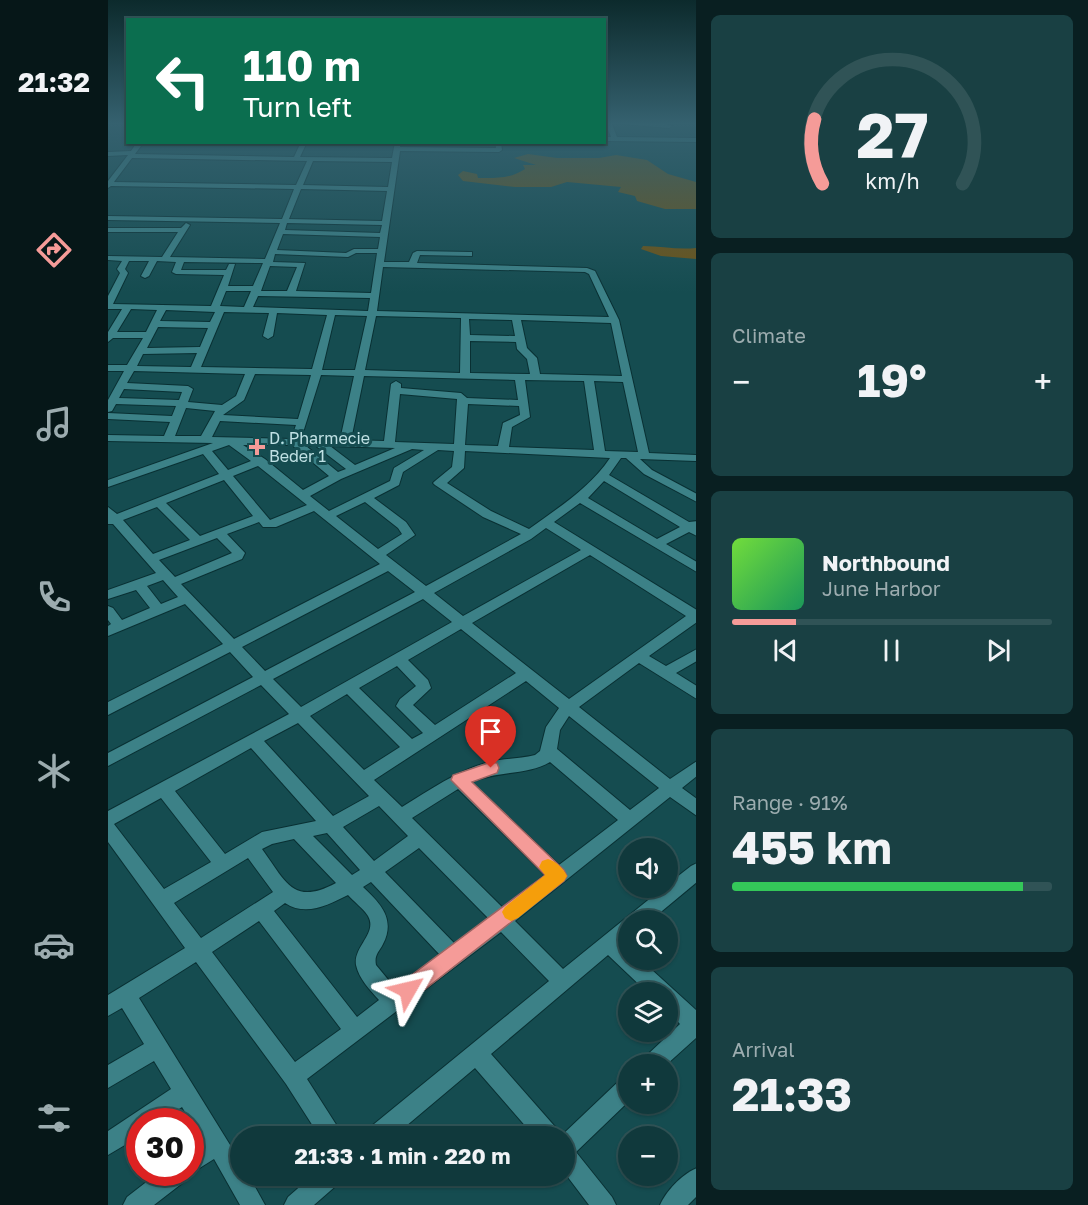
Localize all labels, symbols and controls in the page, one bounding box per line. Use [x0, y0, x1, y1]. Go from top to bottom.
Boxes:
text: 110 m [243, 40, 361, 90]
icon: left [144, 42, 222, 120]
text: 21:32 [18, 66, 90, 98]
text: Turn left [243, 91, 352, 123]
text: 27 [856, 97, 928, 172]
text: km/h [865, 168, 919, 194]
icon: directions [33, 229, 75, 271]
text: Climate [732, 323, 806, 347]
text: 19° [857, 353, 927, 407]
text: − [732, 362, 750, 401]
text: + [1034, 362, 1052, 401]
icon: music [33, 403, 75, 445]
place label: D. Pharmecie Beder 1 [269, 428, 370, 466]
marker: D. Pharmecie Beder 1 [250, 440, 264, 454]
text: Northbound [822, 549, 950, 576]
icon: phone [33, 576, 75, 618]
text: June Harbor [822, 576, 941, 600]
icon: previous [769, 634, 802, 667]
icon: pause [875, 634, 908, 667]
icon: next [982, 634, 1015, 667]
pin [465, 706, 516, 768]
icon: arrive [474, 715, 507, 748]
icon: climate [33, 750, 75, 792]
text: Range · 91% [732, 790, 848, 814]
text: 455 km [732, 820, 892, 874]
map controls [618, 838, 678, 1186]
button: sound [618, 838, 678, 898]
button: search [618, 910, 678, 970]
icon: car [33, 924, 75, 966]
position arrow [376, 958, 440, 1022]
button: layers [618, 982, 678, 1042]
text: Arrival [732, 1037, 795, 1061]
button: + [618, 1054, 678, 1114]
text: 21:33 [732, 1067, 852, 1121]
icon: filters [33, 1097, 75, 1139]
speed limit sign: 30 [126, 1108, 204, 1186]
button: − [618, 1126, 678, 1186]
text: 21:33 · 1 min · 220 m [294, 1142, 511, 1169]

